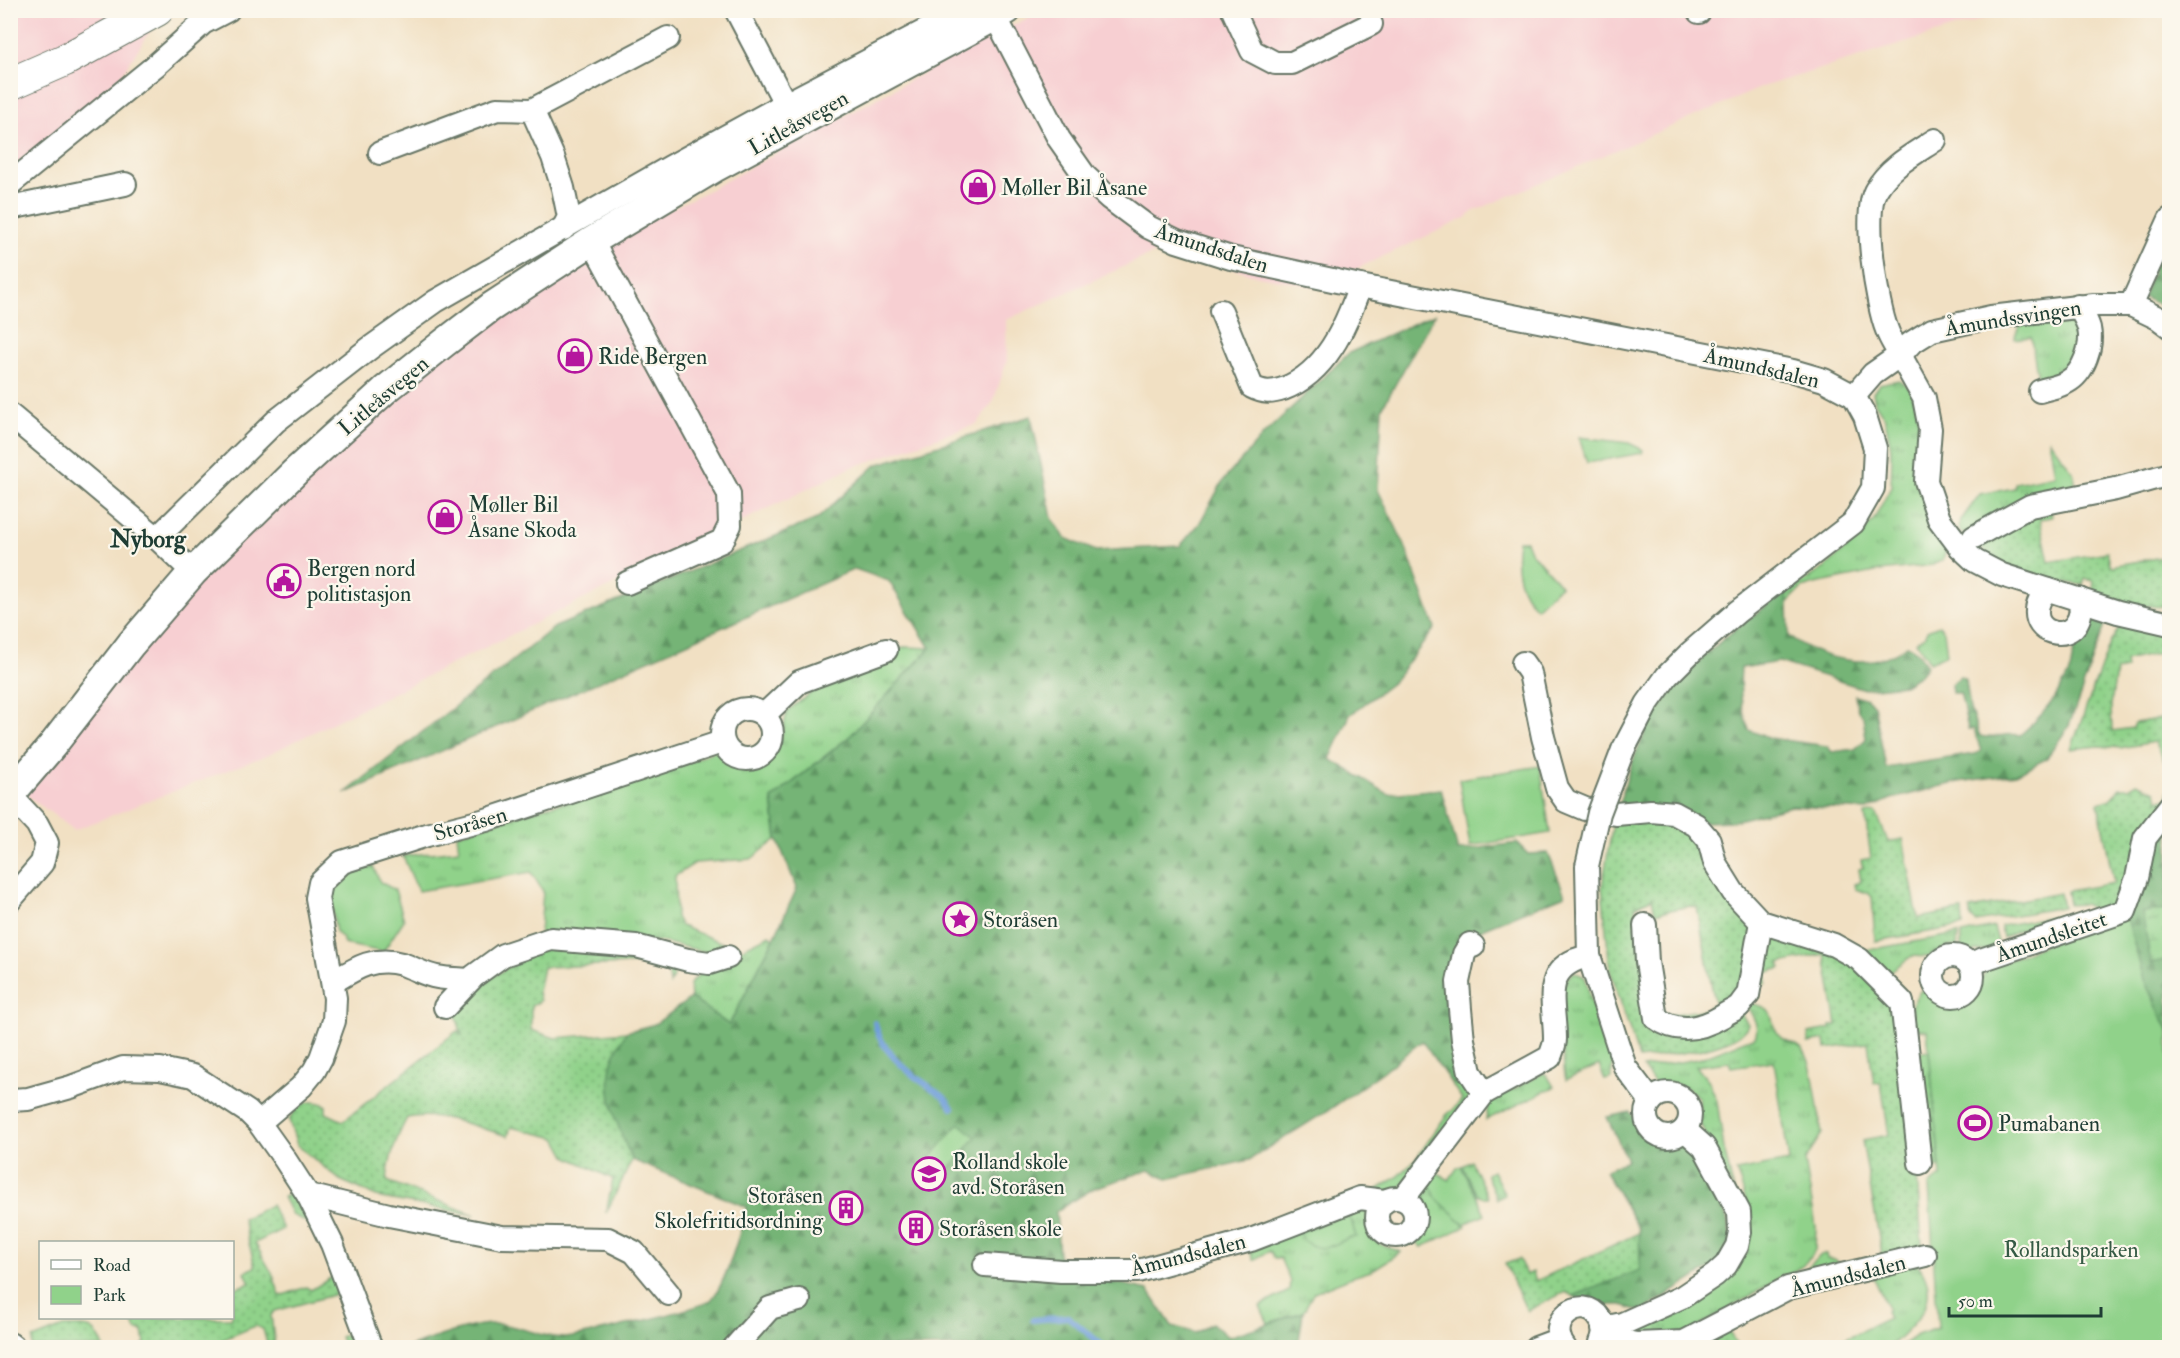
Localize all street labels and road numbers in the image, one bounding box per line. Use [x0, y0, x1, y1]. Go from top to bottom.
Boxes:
street label: Litleåsvegen [744, 84, 853, 162]
street label: Åmundsdalen [1150, 215, 1272, 279]
street label: Åmundssvingen [1942, 292, 2083, 343]
street label: Åmundsdalen [1700, 340, 1823, 395]
street label: Litleåsvegen [333, 350, 435, 442]
street label: Storåsen [430, 800, 510, 848]
street label: Åmundsleitet [1991, 904, 2111, 969]
street label: Åmundsdalen [1126, 1226, 1249, 1283]
street label: Åmundsdalen [1786, 1247, 1909, 1304]

